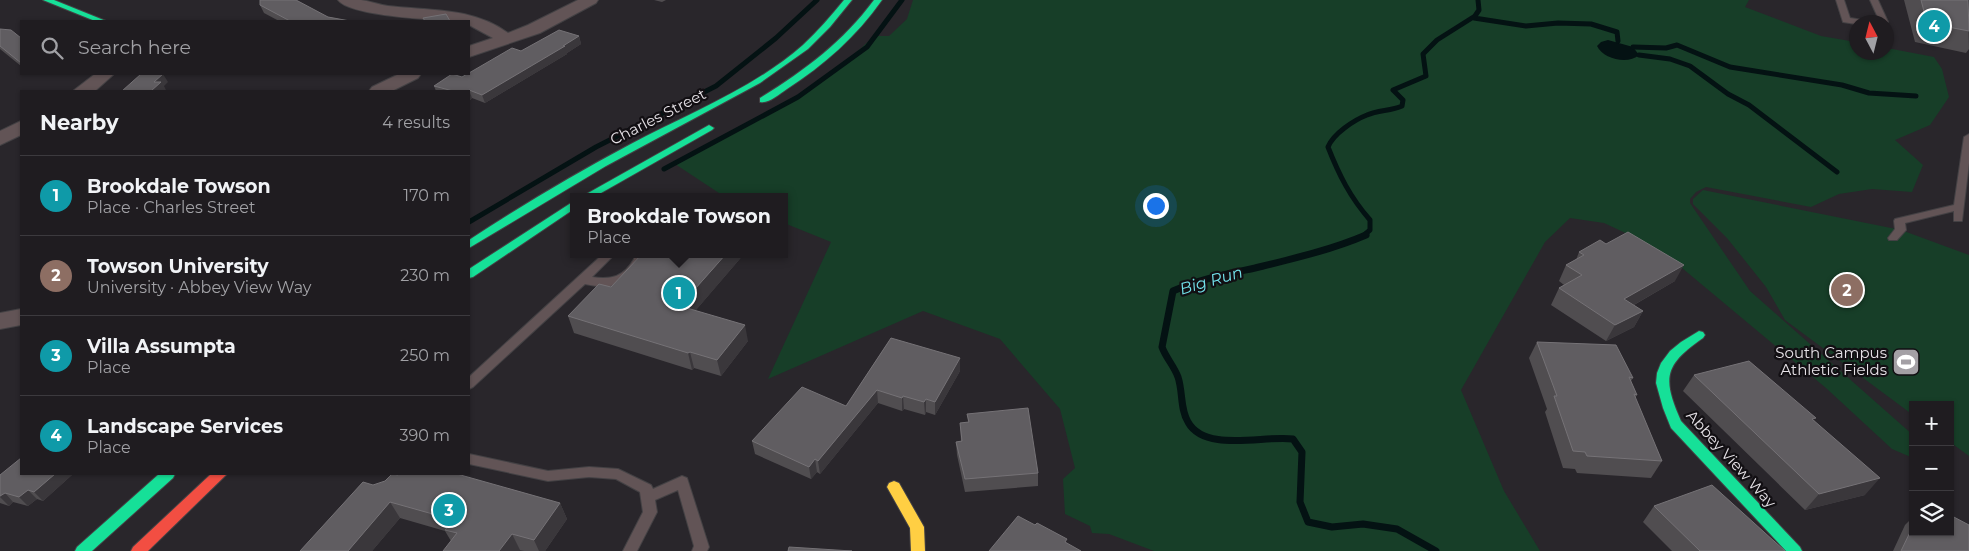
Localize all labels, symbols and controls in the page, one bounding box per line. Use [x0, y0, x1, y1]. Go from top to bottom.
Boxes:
pin: 4 [1918, 7, 1950, 45]
north arrow [1849, 15, 1894, 60]
search box [20, 20, 470, 75]
icon: search [38, 34, 66, 62]
text: Search here [78, 36, 191, 59]
street label: Charles Street [607, 84, 709, 149]
text: Nearby [40, 110, 119, 135]
text: 4 results [382, 113, 450, 132]
text: Brookdale Towson [87, 175, 271, 198]
text: 1 [53, 186, 59, 205]
text: 170 m [403, 186, 450, 205]
popup [570, 193, 788, 258]
your location [1143, 193, 1169, 219]
text: Place · Charles Street [87, 198, 255, 217]
text: Brookdale Towson [587, 205, 771, 228]
text: Place [587, 228, 631, 247]
text: Towson University [87, 255, 269, 278]
water label: Big Run [1177, 262, 1245, 299]
text: 2 [51, 266, 61, 285]
text: 230 m [400, 266, 450, 285]
pin: 2 [1831, 271, 1863, 309]
pin: 1 [663, 274, 695, 312]
text: University · Abbey View Way [87, 278, 312, 297]
text: Villa Assumpta [87, 335, 236, 358]
place label: South Campus Athletic Fields [1775, 343, 1887, 379]
text: 3 [51, 346, 61, 365]
text: 250 m [400, 346, 450, 365]
sports icon: South Campus Athletic Fields [1891, 347, 1921, 377]
text: Place [87, 358, 131, 377]
map controls [1909, 401, 1954, 536]
button: + [1909, 401, 1954, 446]
street label: Abbey View Way [1683, 406, 1781, 512]
text: Landscape Services [87, 415, 283, 438]
text: 4 [50, 426, 62, 445]
text: 390 m [399, 426, 450, 445]
text: Place [87, 438, 131, 457]
button: − [1909, 446, 1954, 491]
pin: 3 [433, 491, 465, 529]
button: layers [1909, 491, 1954, 536]

